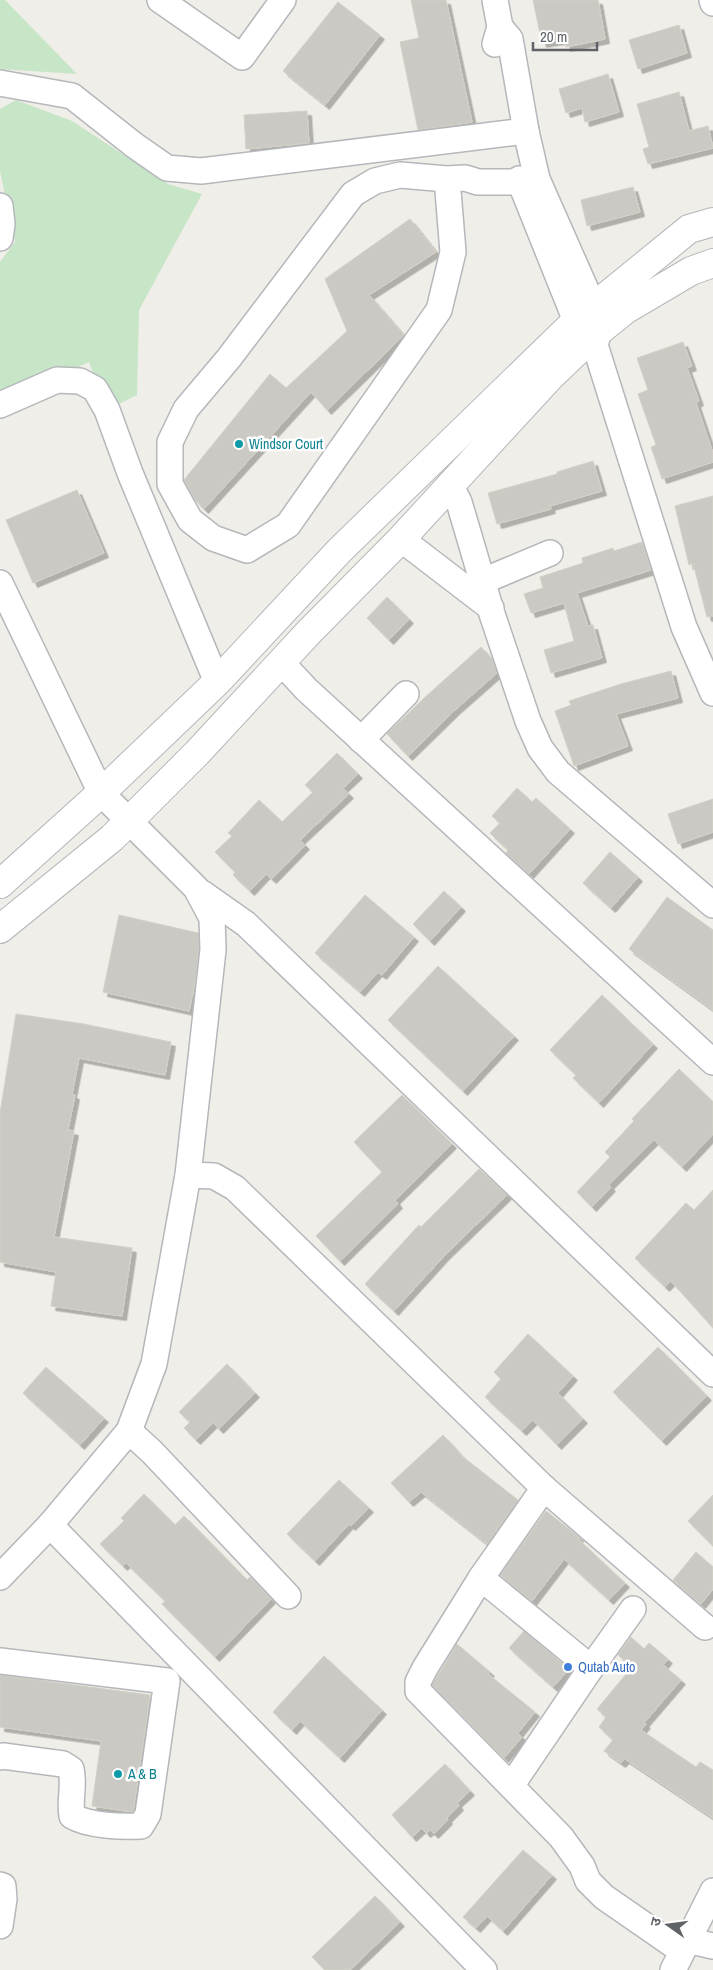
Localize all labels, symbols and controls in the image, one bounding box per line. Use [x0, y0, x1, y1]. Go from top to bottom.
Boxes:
scale bar [533, 20, 597, 52]
text: 20 m [540, 26, 567, 47]
place label: Windsor Court [249, 435, 323, 453]
marker: Windsor Court [233, 438, 245, 450]
place label: Qutab Auto [578, 1658, 635, 1676]
marker: Qutab Auto [562, 1661, 574, 1673]
place label: A & B [127, 1765, 157, 1783]
marker: A & B [112, 1768, 124, 1780]
north arrow [643, 1900, 693, 1950]
text: उ [646, 1915, 665, 1928]

